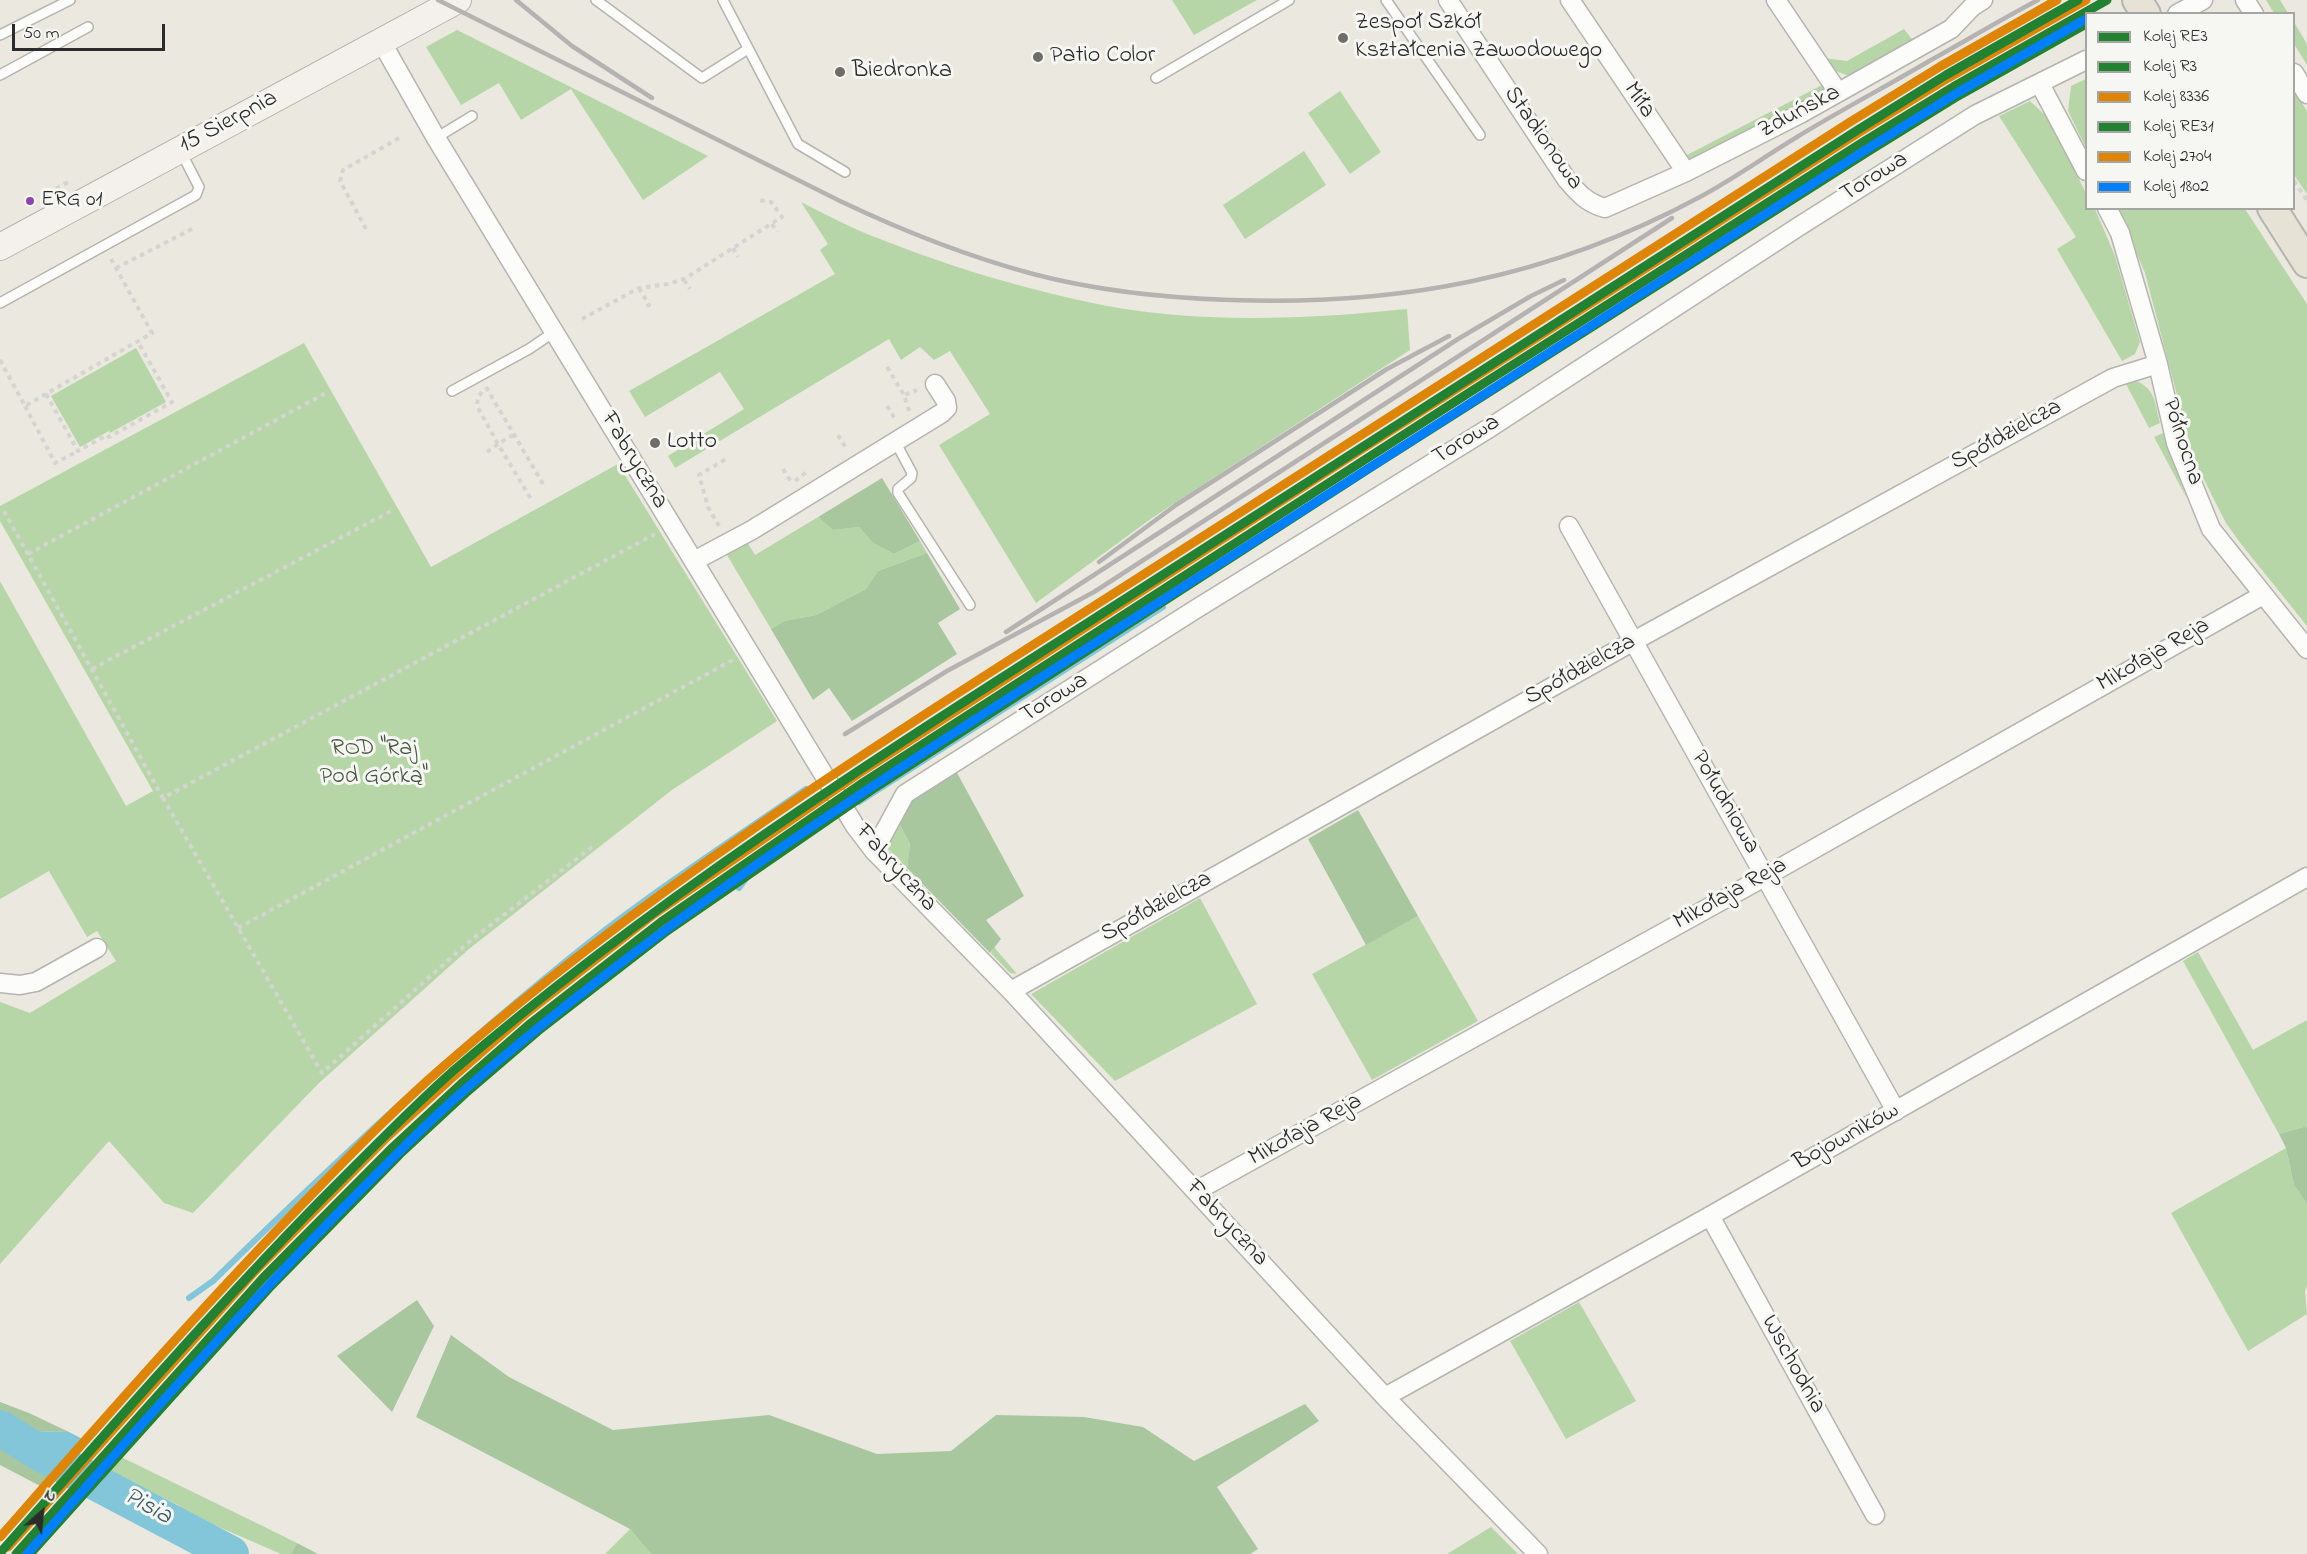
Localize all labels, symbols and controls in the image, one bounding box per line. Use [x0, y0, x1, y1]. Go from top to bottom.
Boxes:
place label: Zespoł Szkół Kształcenia Zawodowego [1355, 10, 1602, 66]
scale bar [15, 12, 168, 50]
legend [2085, 12, 2295, 210]
text: 50 m [23, 21, 60, 47]
text: Kolej RE3 [2143, 24, 2208, 50]
marker: Zespoł Szkół Kształcenia Zawodowego [1336, 31, 1350, 45]
place label: Patio Color [1050, 43, 1155, 71]
marker: Patio Color [1031, 50, 1045, 64]
text: Kolej R3 [2143, 54, 2197, 80]
place label: Biedronka [852, 58, 952, 86]
marker: Biedronka [833, 65, 847, 79]
street label: Miła [1616, 77, 1660, 125]
street label: Zduńska [1754, 80, 1846, 146]
street label: Stadionowa [1496, 82, 1588, 196]
text: Kolej 8336 [2143, 84, 2209, 110]
street label: 15 Sierpnia [175, 85, 283, 161]
text: Kolej RE31 [2143, 114, 2214, 140]
text: Kolej 2704 [2143, 144, 2211, 170]
street label: Torowa [1836, 146, 1914, 210]
text: Kolej 1802 [2143, 174, 2209, 200]
place label: ERG 01 [41, 188, 103, 214]
marker: ERG 01 [24, 195, 36, 207]
street label: Spółdzielcza [1947, 394, 2067, 478]
street label: Północna [2153, 395, 2209, 489]
street label: Fabryczna [593, 407, 673, 515]
street label: Torowa [1428, 409, 1506, 473]
place label: Lotto [667, 429, 717, 457]
marker: Lotto [648, 436, 662, 450]
street label: Mikołaja Reja [2093, 612, 2215, 700]
street label: Spółdzielcza [1521, 629, 1641, 713]
street label: Torowa [1016, 667, 1094, 731]
park label: ROD "Raj Pod Górką" [320, 736, 428, 792]
street label: Południowa [1683, 746, 1765, 860]
street label: Fabryczna [848, 819, 942, 919]
street label: Mikołaja Reja [1669, 852, 1793, 938]
street label: Spółdzielcza [1097, 866, 1217, 950]
street label: Mikołaja Reja [1244, 1088, 1368, 1174]
street label: Bojowników [1789, 1097, 1905, 1179]
street label: Fabryczna [1179, 1175, 1273, 1273]
street label: Wschodnia [1753, 1311, 1831, 1419]
north arrow [12, 1482, 72, 1542]
water label: Pisia [118, 1482, 176, 1534]
text: N [40, 1483, 60, 1509]

